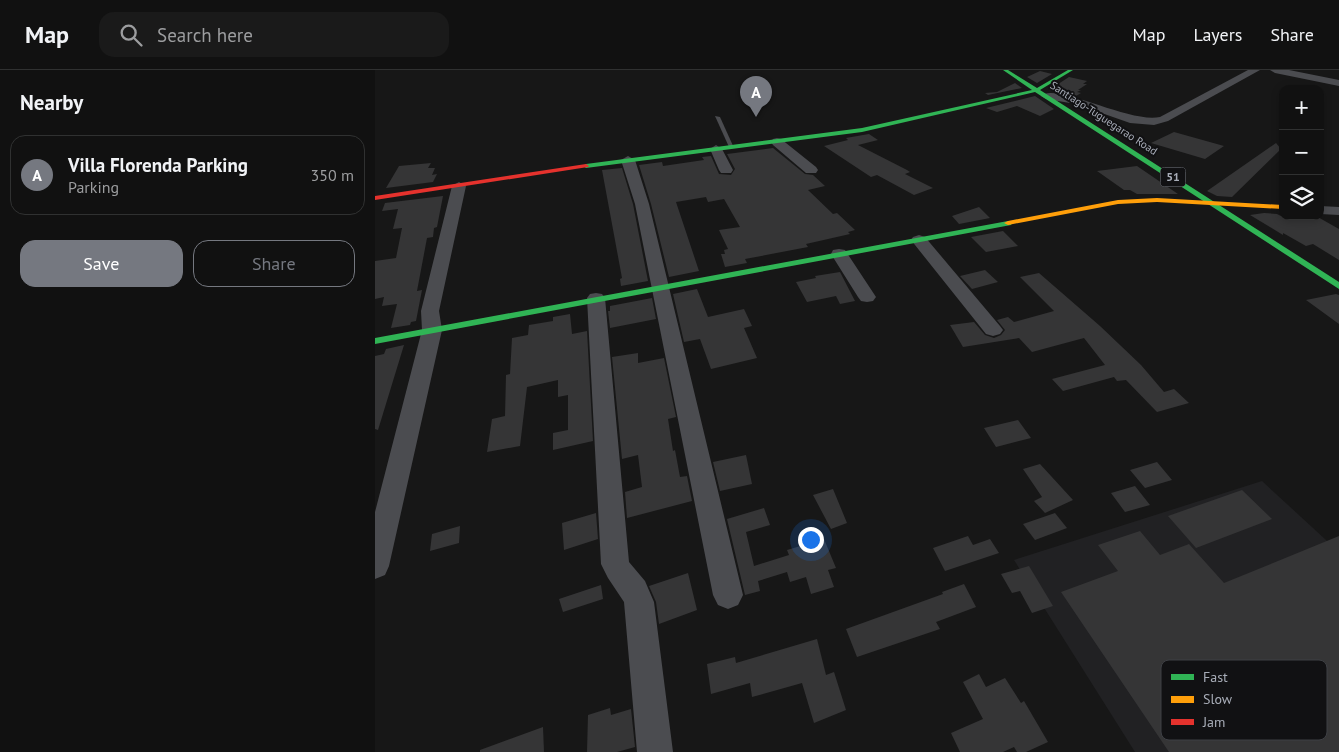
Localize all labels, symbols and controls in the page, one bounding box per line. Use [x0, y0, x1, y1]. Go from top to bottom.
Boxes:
search box [99, 12, 449, 57]
text: Map [25, 19, 69, 50]
icon: search [117, 21, 145, 49]
text: Search here [157, 23, 253, 47]
text: Map [1133, 23, 1165, 46]
text: Layers [1193, 23, 1242, 46]
text: Share [1270, 23, 1314, 46]
pin: A [740, 76, 772, 117]
street label: Santiago-Tuguegarao Road [1048, 78, 1160, 158]
map controls [1279, 85, 1324, 220]
button: + [1279, 85, 1324, 130]
text: Nearby [20, 89, 83, 116]
button: − [1279, 130, 1324, 175]
text: Villa Florenda Parking [68, 153, 248, 177]
text: A [32, 165, 42, 185]
text: 350 m [311, 165, 354, 185]
road number: 51 [1161, 168, 1185, 186]
button: layers [1279, 175, 1324, 220]
text: Parking [68, 177, 119, 197]
button: Save [20, 240, 183, 287]
button: Share [193, 240, 355, 287]
your location [798, 527, 824, 553]
legend [1161, 660, 1327, 740]
text: Fast [1203, 668, 1228, 686]
text: Slow [1203, 690, 1233, 708]
text: Jam [1202, 713, 1225, 731]

